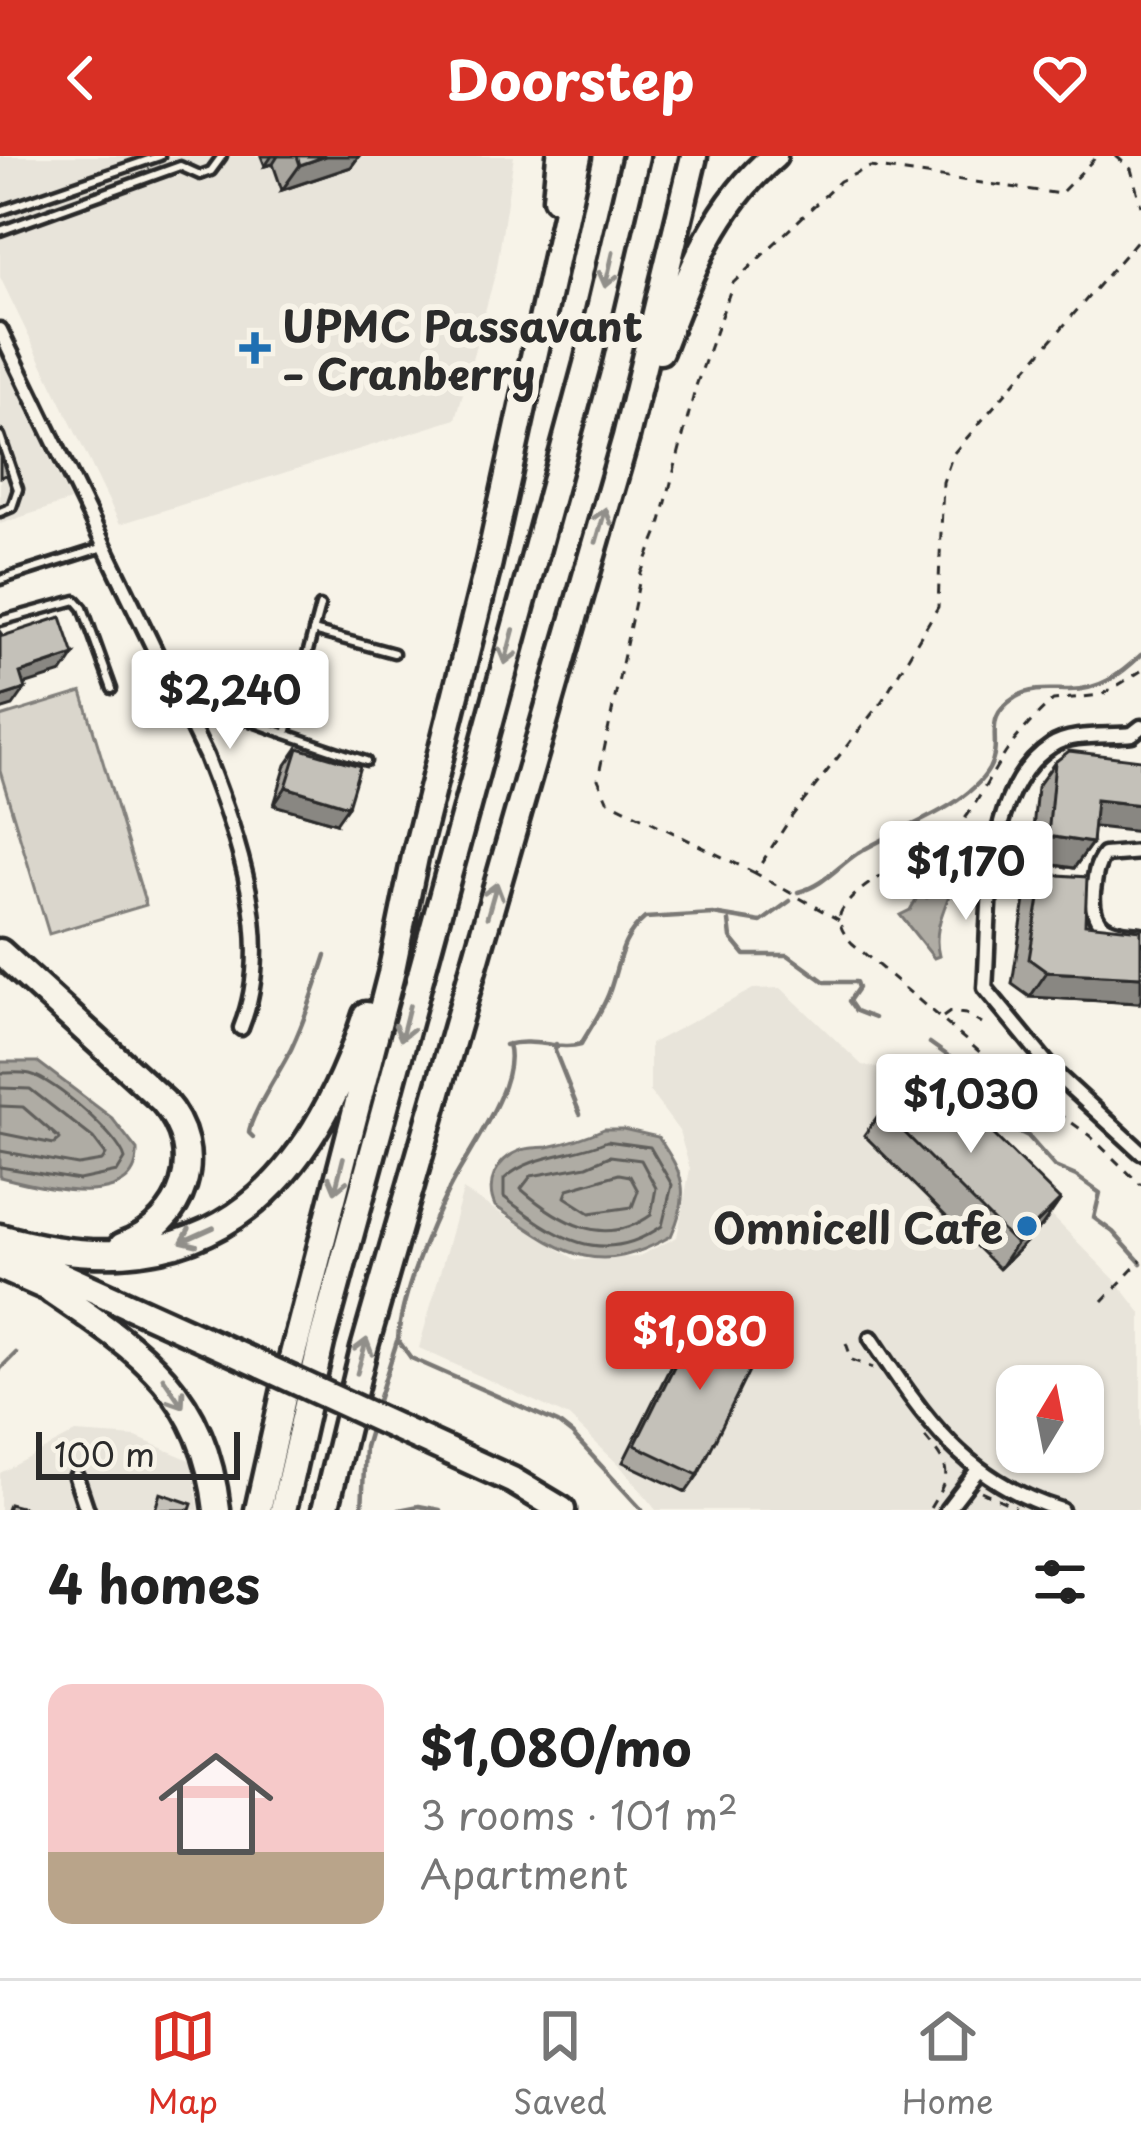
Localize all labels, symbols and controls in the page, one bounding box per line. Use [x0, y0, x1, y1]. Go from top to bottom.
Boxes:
text: Doorstep [446, 38, 695, 119]
icon: back [48, 45, 114, 111]
icon: heart [1027, 45, 1093, 111]
one-way arrow [597, 250, 619, 288]
place label: UPMC Passavant – Cranberry [282, 293, 643, 404]
marker: UPMC Passavant – Cranberry [239, 332, 271, 364]
one-way arrow [591, 507, 613, 545]
one-way arrow [497, 627, 519, 665]
pin: $2,240 [132, 650, 328, 752]
text: $2,240 [159, 659, 301, 718]
pin: $1,170 [868, 821, 1064, 923]
text: $1,170 [907, 830, 1025, 889]
one-way arrow [482, 881, 504, 919]
one-way arrow [393, 1003, 415, 1041]
pin: $1,030 [873, 1054, 1069, 1156]
text: $1,030 [903, 1063, 1039, 1122]
one-way arrow [327, 1156, 349, 1194]
place label: Omnicell Cafe [713, 1195, 1003, 1258]
marker: Omnicell Cafe [1014, 1213, 1040, 1239]
one-way arrow [179, 1225, 215, 1247]
pin: $1,080 [602, 1291, 798, 1393]
text: $1,080 [633, 1300, 767, 1359]
one-way arrow [353, 1337, 375, 1375]
north arrow [996, 1365, 1104, 1473]
map controls [996, 1365, 1104, 1473]
one-way arrow [160, 1374, 185, 1408]
scale bar [36, 1426, 240, 1479]
text: 100 m [54, 1428, 155, 1478]
text: 4 homes [48, 1544, 260, 1621]
icon: filters [1027, 1549, 1093, 1615]
text: $1,080/mo [420, 1707, 692, 1784]
icon: home [144, 1732, 288, 1876]
text: 3 rooms · 101 m² [420, 1784, 738, 1843]
text: Apartment [420, 1843, 628, 1902]
tab: Map [148, 2003, 218, 2125]
tab: Saved [513, 2003, 607, 2125]
tab: Home [902, 2003, 993, 2125]

